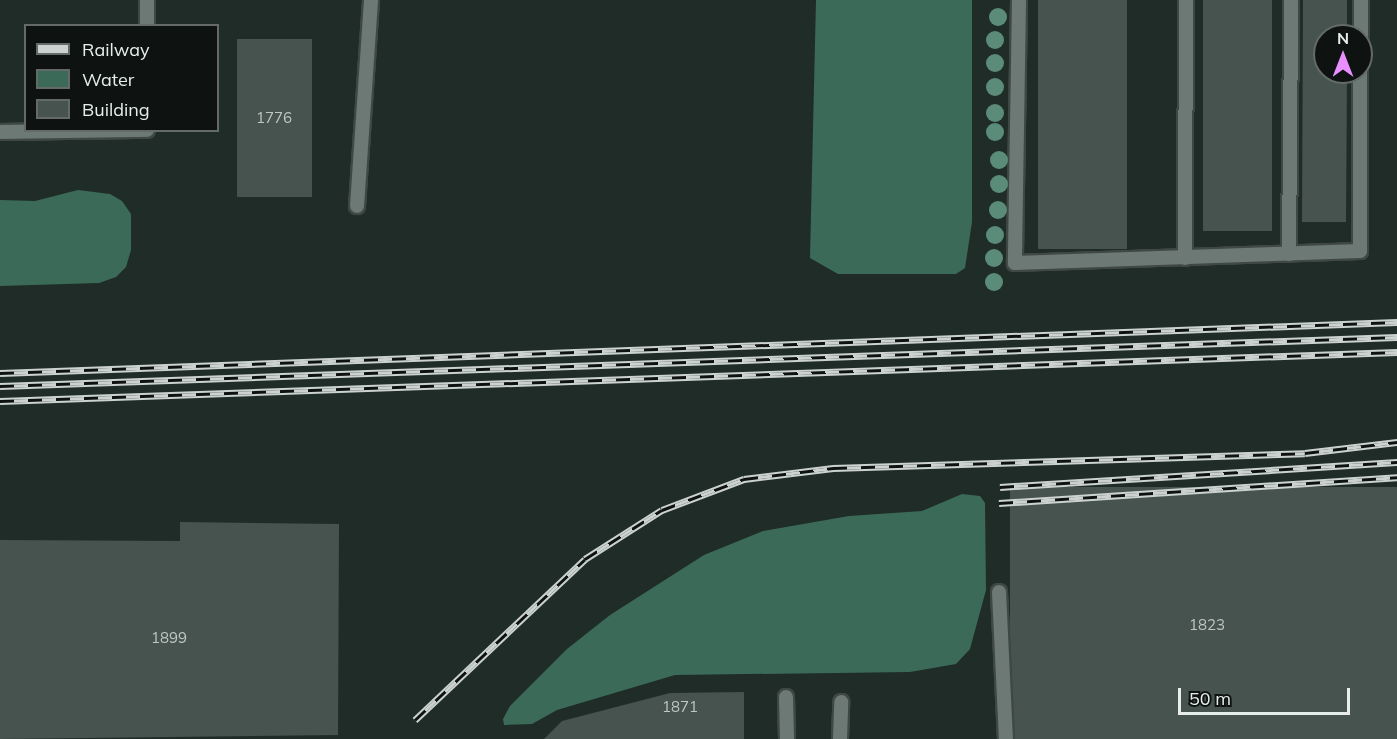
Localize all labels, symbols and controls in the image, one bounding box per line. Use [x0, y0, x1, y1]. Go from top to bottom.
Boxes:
legend [24, 24, 219, 132]
north arrow [1313, 24, 1373, 84]
text: N [1337, 28, 1349, 48]
text: Railway [82, 38, 150, 61]
text: Water [82, 68, 134, 91]
text: Building [82, 98, 150, 121]
house number: 1776 [256, 109, 292, 127]
house number: 1823 [1189, 616, 1225, 634]
house number: 1899 [151, 629, 187, 647]
scale bar [1181, 676, 1354, 714]
text: 50 m [1189, 687, 1231, 710]
house number: 1871 [662, 698, 698, 716]

